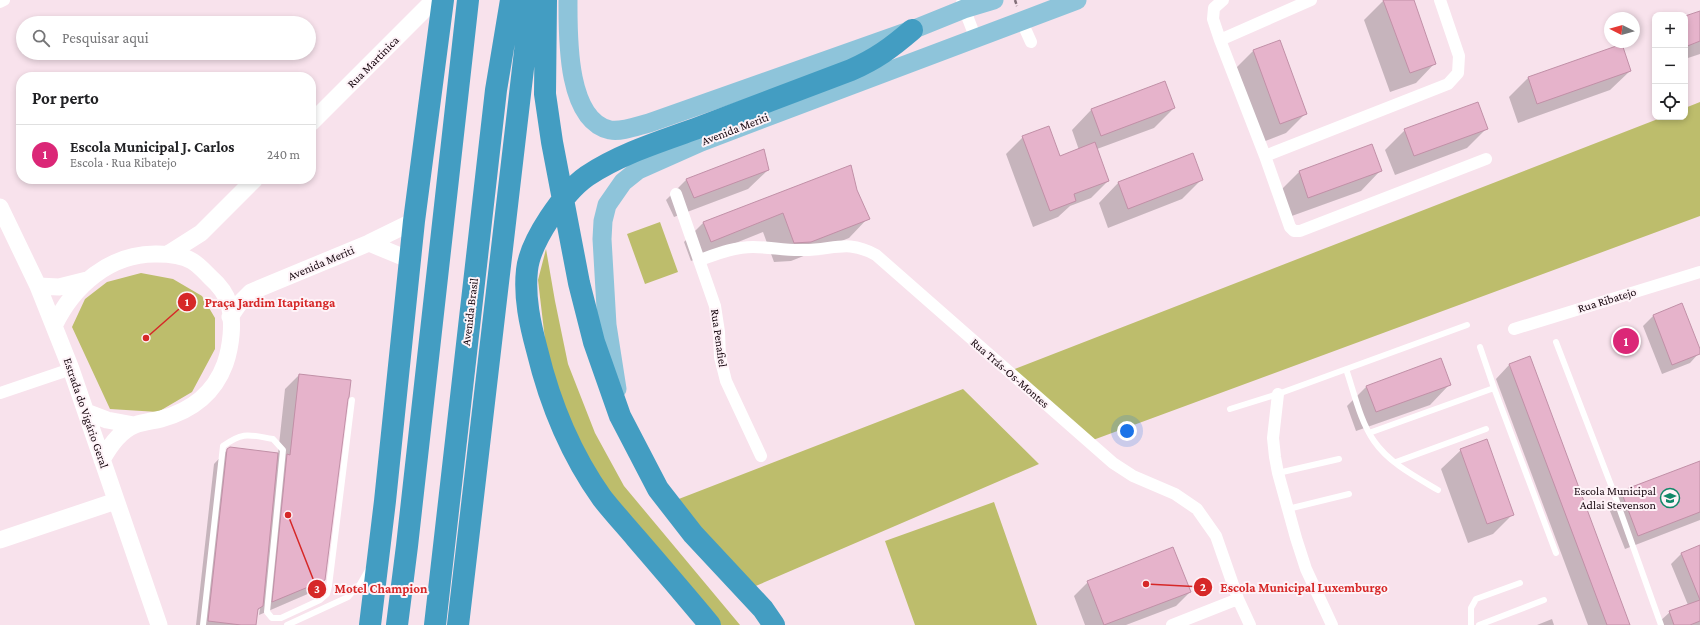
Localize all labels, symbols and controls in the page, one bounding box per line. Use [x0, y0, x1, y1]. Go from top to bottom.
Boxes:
north arrow [1604, 12, 1640, 48]
map controls [1652, 12, 1688, 120]
button: + [1652, 12, 1688, 48]
search box [16, 16, 316, 60]
icon: search [30, 27, 52, 49]
text: Pesquisar aqui [62, 30, 149, 46]
street label: Rua Martinica [344, 33, 402, 91]
button: − [1652, 48, 1688, 84]
button: locate [1652, 84, 1688, 120]
text: Por perto [32, 89, 99, 108]
street label: Avenida Meriti [699, 110, 771, 148]
text: Escola Municipal J. Carlos [70, 139, 234, 155]
text: 1 [43, 147, 47, 162]
text: 240 m [267, 147, 300, 162]
text: Escola · Rua Ribatejo [70, 155, 177, 170]
street label: Avenida Meriti [286, 243, 356, 283]
street label: Avenida Brasil [459, 277, 481, 347]
street label: Rua Ribatejo [1576, 284, 1638, 316]
callout: Praça Jardim Itapitanga [177, 290, 343, 315]
text: 1 [185, 295, 190, 309]
text: Praça Jardim Itapitanga [205, 295, 336, 310]
street label: Rua Penafiel [708, 308, 730, 368]
pin: 1 [1613, 326, 1639, 356]
street label: Rua Trás-Os-Montes [968, 335, 1052, 411]
street label: Estrada do Vigário Geral [61, 356, 111, 470]
your location [1117, 421, 1137, 441]
place label: Escola Municipal Adlai Stevenson [1574, 484, 1657, 512]
school or university icon: Escola Municipal Adlai Stevenson [1659, 487, 1681, 509]
callout: Escola Municipal Luxemburgo [1193, 575, 1396, 600]
callout: Motel Champion [307, 576, 436, 601]
text: 2 [1200, 580, 1206, 594]
text: Escola Municipal Luxemburgo [1220, 580, 1388, 595]
text: Motel Champion [335, 581, 428, 596]
text: 3 [314, 582, 320, 596]

